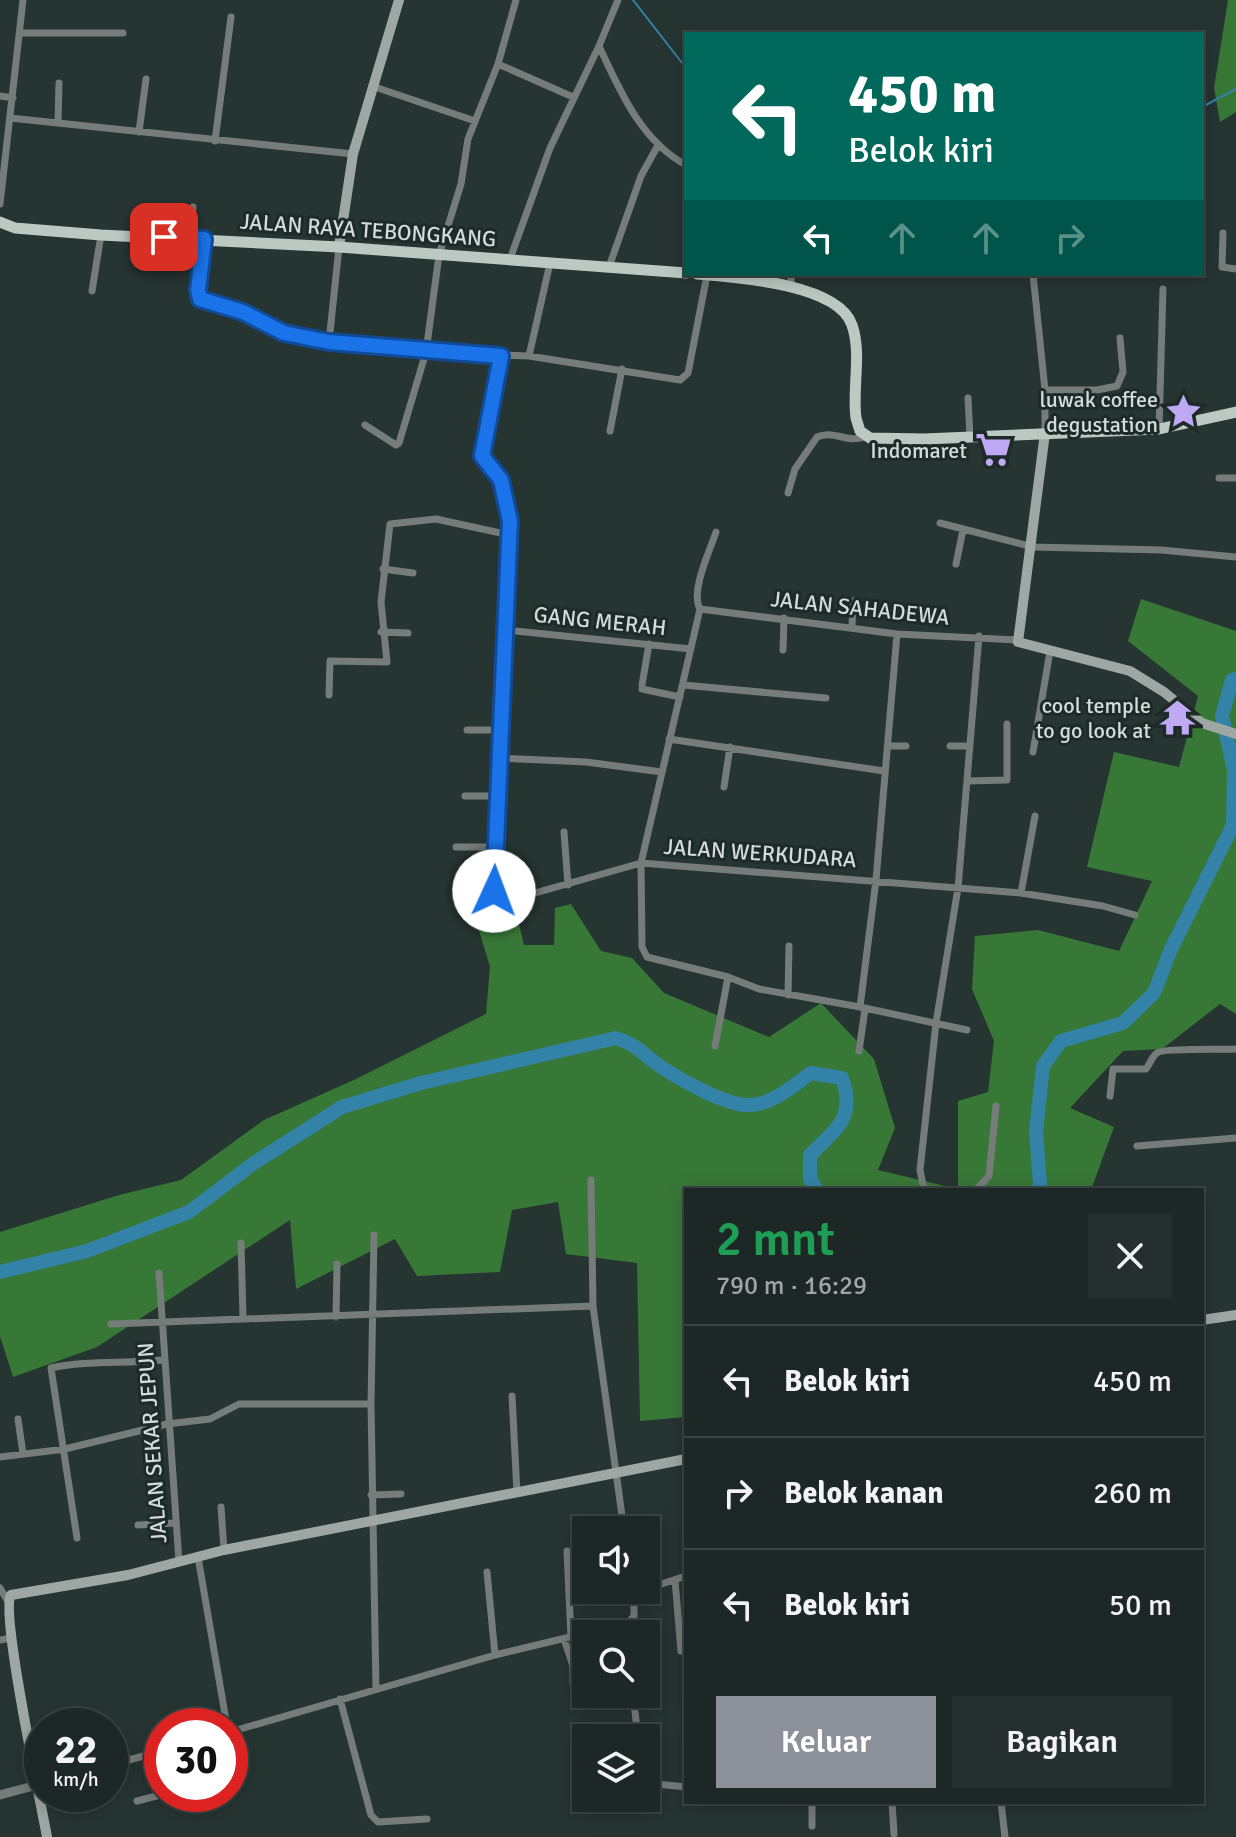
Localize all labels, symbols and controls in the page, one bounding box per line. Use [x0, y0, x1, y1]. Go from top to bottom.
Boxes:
text: 450 m [848, 59, 996, 128]
icon: left [716, 64, 820, 168]
text: Belok kiri [848, 128, 994, 173]
pin [130, 203, 198, 271]
street label: JALAN RAYA TEBONGKANG [239, 208, 497, 252]
icon: arrive [142, 215, 186, 259]
icon: left [796, 216, 840, 260]
icon: ahead [880, 216, 924, 260]
icon: ahead [964, 216, 1008, 260]
icon: right [1048, 216, 1092, 260]
place label: luwak coffee degustation [1040, 386, 1158, 438]
place icon: luwak coffee degustation [1165, 393, 1203, 431]
supermarket icon: Indomaret [974, 431, 1012, 469]
place label: Indomaret [870, 437, 967, 464]
street label: JALAN SAHADEWA [769, 585, 951, 631]
street label: GANG MERAH [532, 601, 668, 641]
place label: cool temple to go look at [1036, 692, 1151, 744]
temple icon: cool temple to go look at [1158, 699, 1196, 737]
street label: JALAN WERKUDARA [663, 833, 858, 873]
position arrow [452, 849, 536, 933]
text: 2 mnt [716, 1210, 835, 1269]
button: close [1088, 1214, 1172, 1298]
text: 790 m · 16:29 [716, 1270, 867, 1302]
street label: JALAN SEKAR JEPUN [132, 1342, 172, 1544]
icon: left [716, 1359, 760, 1403]
text: Belok kiri [784, 1363, 910, 1400]
text: 450 m [1093, 1363, 1172, 1400]
icon: right [716, 1471, 760, 1515]
text: Belok kanan [784, 1475, 944, 1512]
text: 260 m [1093, 1475, 1172, 1512]
map controls [572, 1516, 660, 1812]
button: sound [572, 1516, 660, 1604]
icon: left [716, 1583, 760, 1627]
text: Belok kiri [784, 1587, 910, 1624]
text: 50 m [1109, 1587, 1172, 1624]
button: search [572, 1620, 660, 1708]
button: Keluar [716, 1696, 936, 1788]
button: Bagikan [952, 1696, 1172, 1788]
speed limit sign: 30 [144, 1708, 248, 1812]
button: layers [572, 1724, 660, 1812]
text: 22 [54, 1725, 98, 1775]
text: km/h [53, 1767, 99, 1792]

